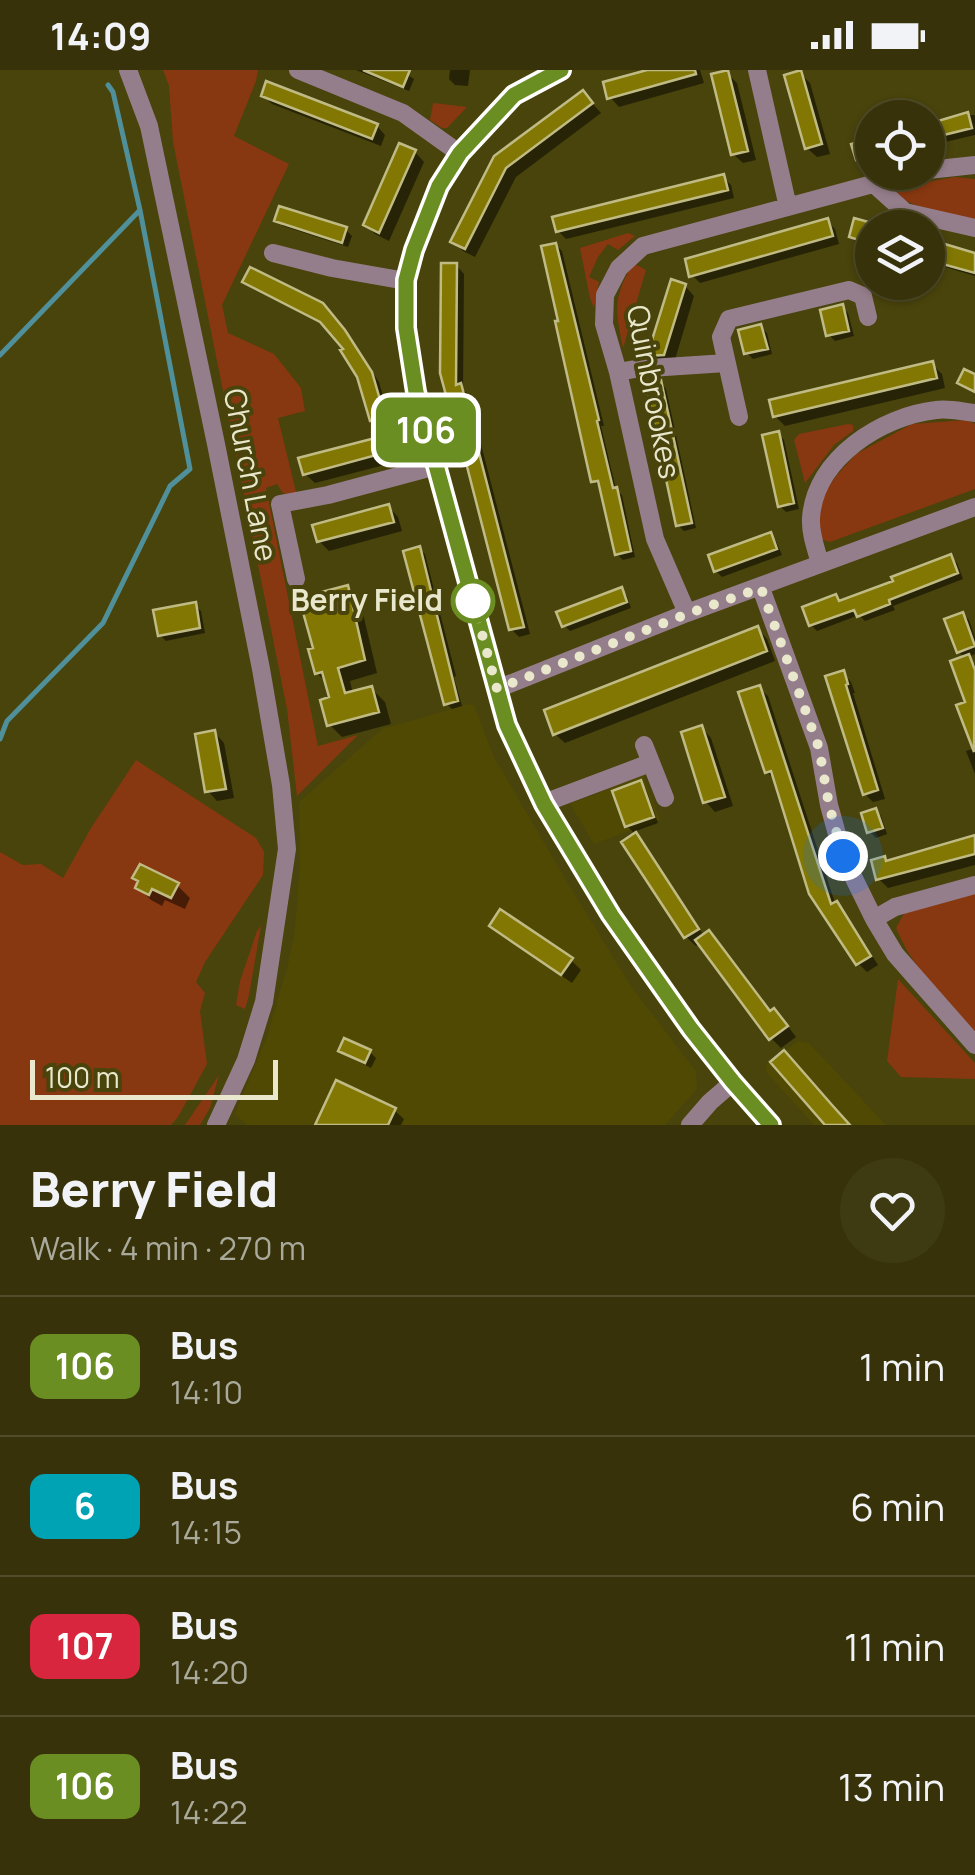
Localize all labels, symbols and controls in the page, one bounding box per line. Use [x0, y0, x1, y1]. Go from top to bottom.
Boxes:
text: 14:09 [50, 9, 151, 61]
map controls [855, 100, 945, 300]
button: locate [855, 100, 945, 190]
button: layers [855, 210, 945, 300]
street label: Quinbrookes [618, 301, 691, 482]
street label: Church Lane [215, 385, 288, 565]
line badge: 106 [368, 398, 484, 462]
text: 106 [396, 406, 456, 454]
place label: Berry Field [291, 579, 443, 620]
marker: Berry Field [452, 580, 494, 622]
your location [818, 831, 868, 881]
scale bar [30, 1055, 278, 1100]
text: 100 m [45, 1058, 119, 1096]
text: Berry Field [30, 1156, 278, 1221]
button: heart [840, 1158, 945, 1263]
text: Walk · 4 min · 270 m [30, 1226, 306, 1270]
text: Bus [170, 1318, 238, 1370]
text: 1 min [859, 1340, 945, 1392]
text: 106 [55, 1342, 115, 1390]
text: 14:10 [170, 1370, 243, 1414]
text: Bus [170, 1458, 238, 1510]
text: 6 min [850, 1480, 945, 1532]
text: 6 [74, 1482, 96, 1530]
text: 14:15 [170, 1510, 242, 1554]
text: Bus [170, 1598, 238, 1650]
text: 11 min [844, 1620, 945, 1672]
text: 107 [56, 1622, 114, 1670]
text: 14:20 [170, 1650, 249, 1694]
text: Bus [170, 1738, 238, 1790]
text: 13 min [838, 1760, 945, 1812]
text: 106 [55, 1762, 115, 1810]
text: 14:22 [170, 1790, 247, 1834]

